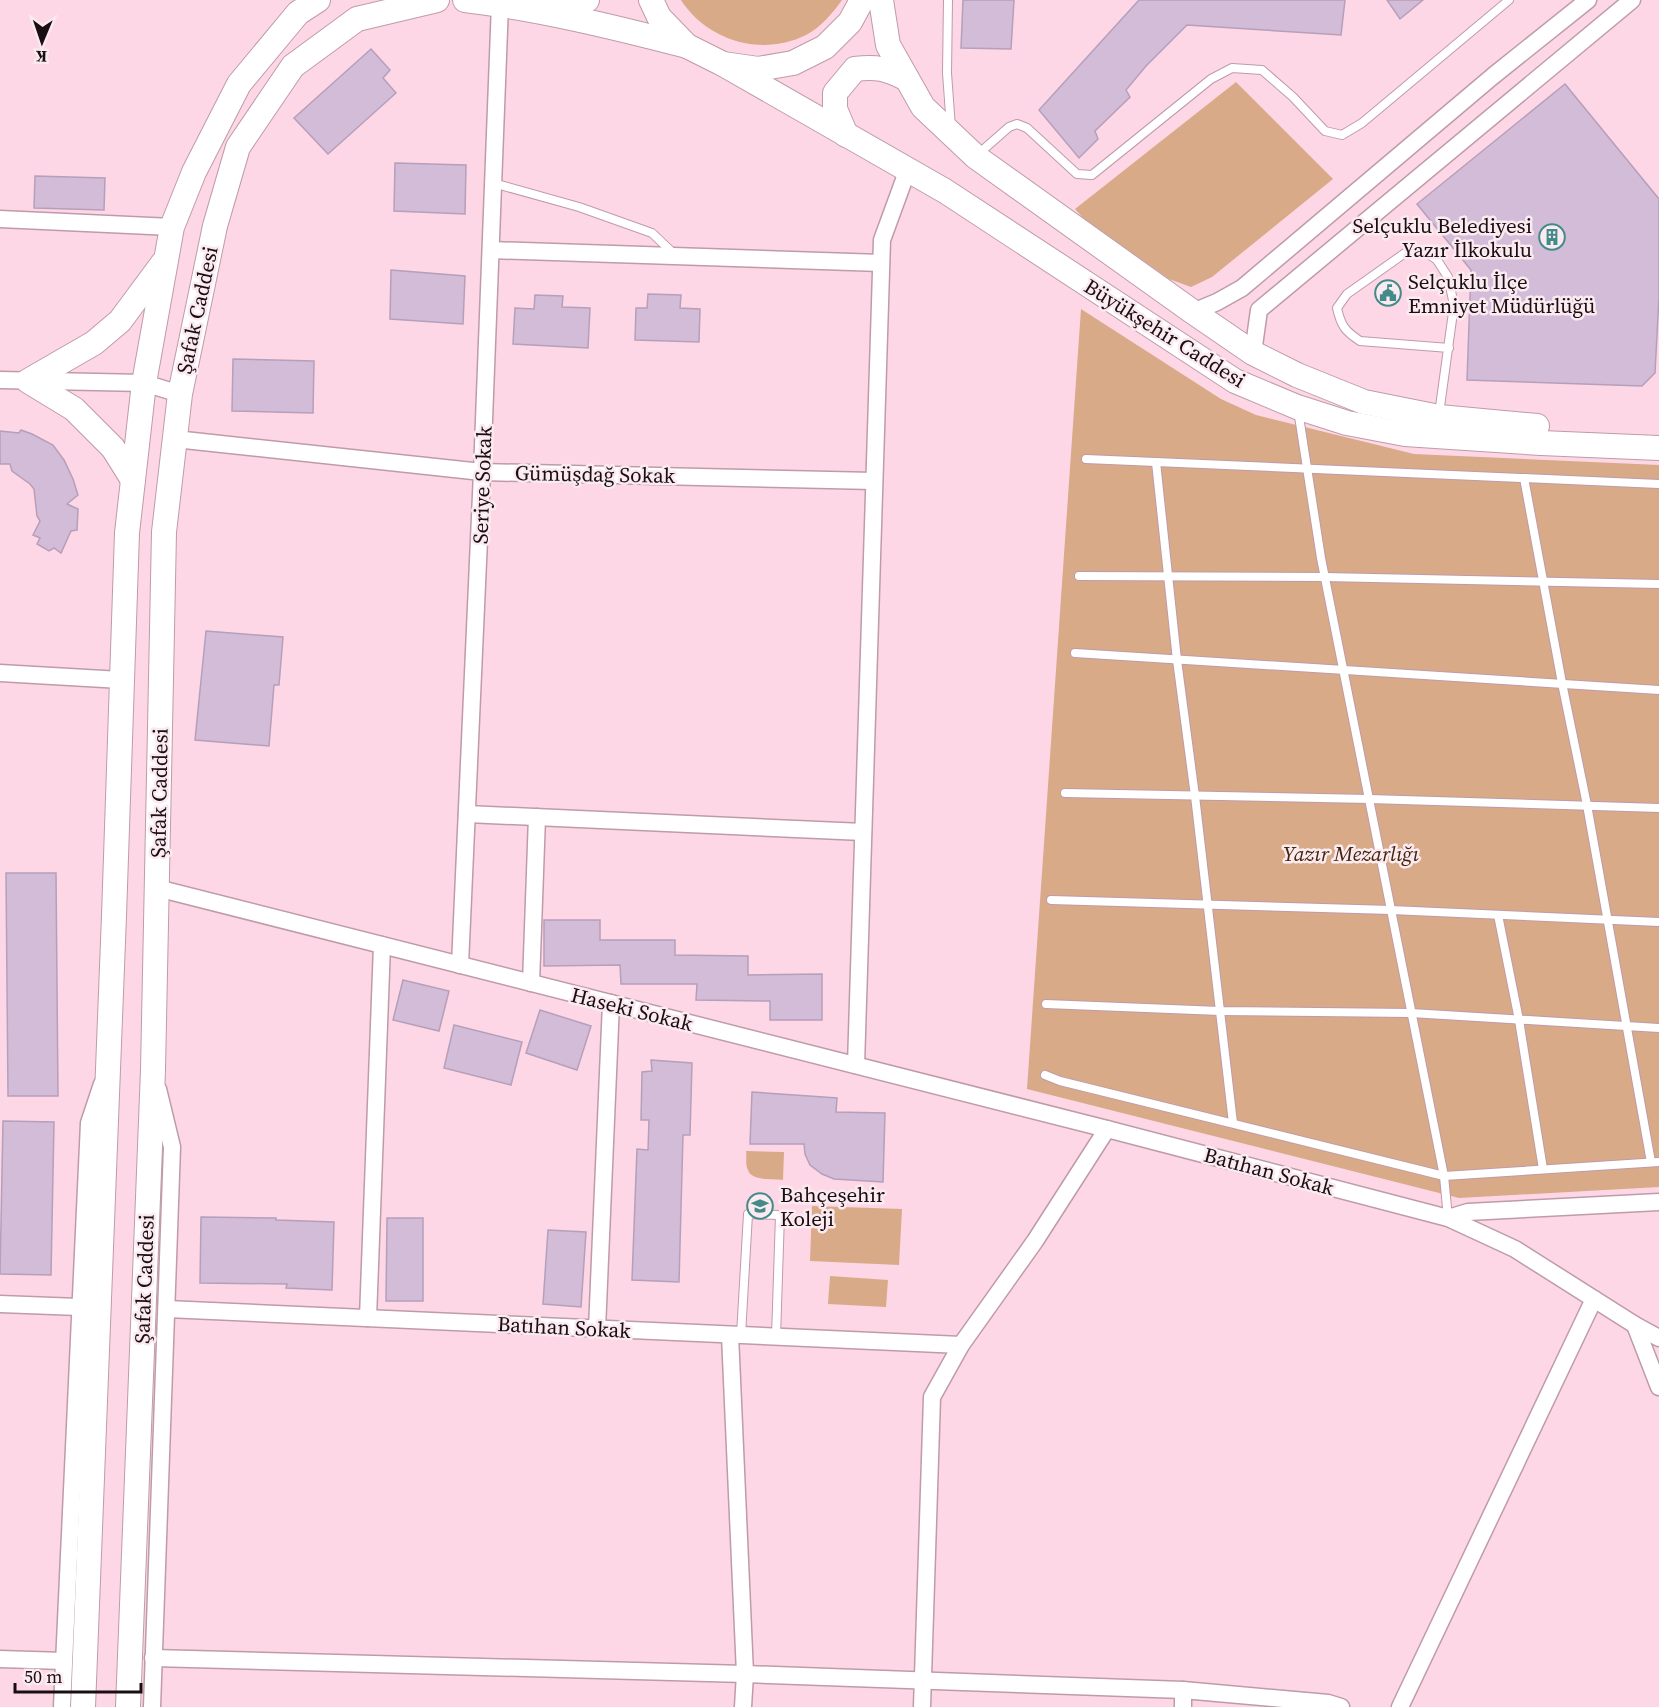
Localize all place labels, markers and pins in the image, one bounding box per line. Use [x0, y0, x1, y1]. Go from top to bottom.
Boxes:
place label: Selçuklu Belediyesi Yazır İlkokulu [1352, 211, 1532, 264]
building icon: Selçuklu Belediyesi Yazır İlkokulu [1537, 222, 1567, 252]
place label: Selçuklu İlçe Emniyet Müdürlüğü [1408, 267, 1595, 320]
public building icon: Selçuklu İlçe Emniyet Müdürlüğü [1373, 278, 1403, 308]
place label: Bahçeşehir Koleji [780, 1180, 885, 1233]
school or university icon: Bahçeşehir Koleji [745, 1191, 775, 1221]

